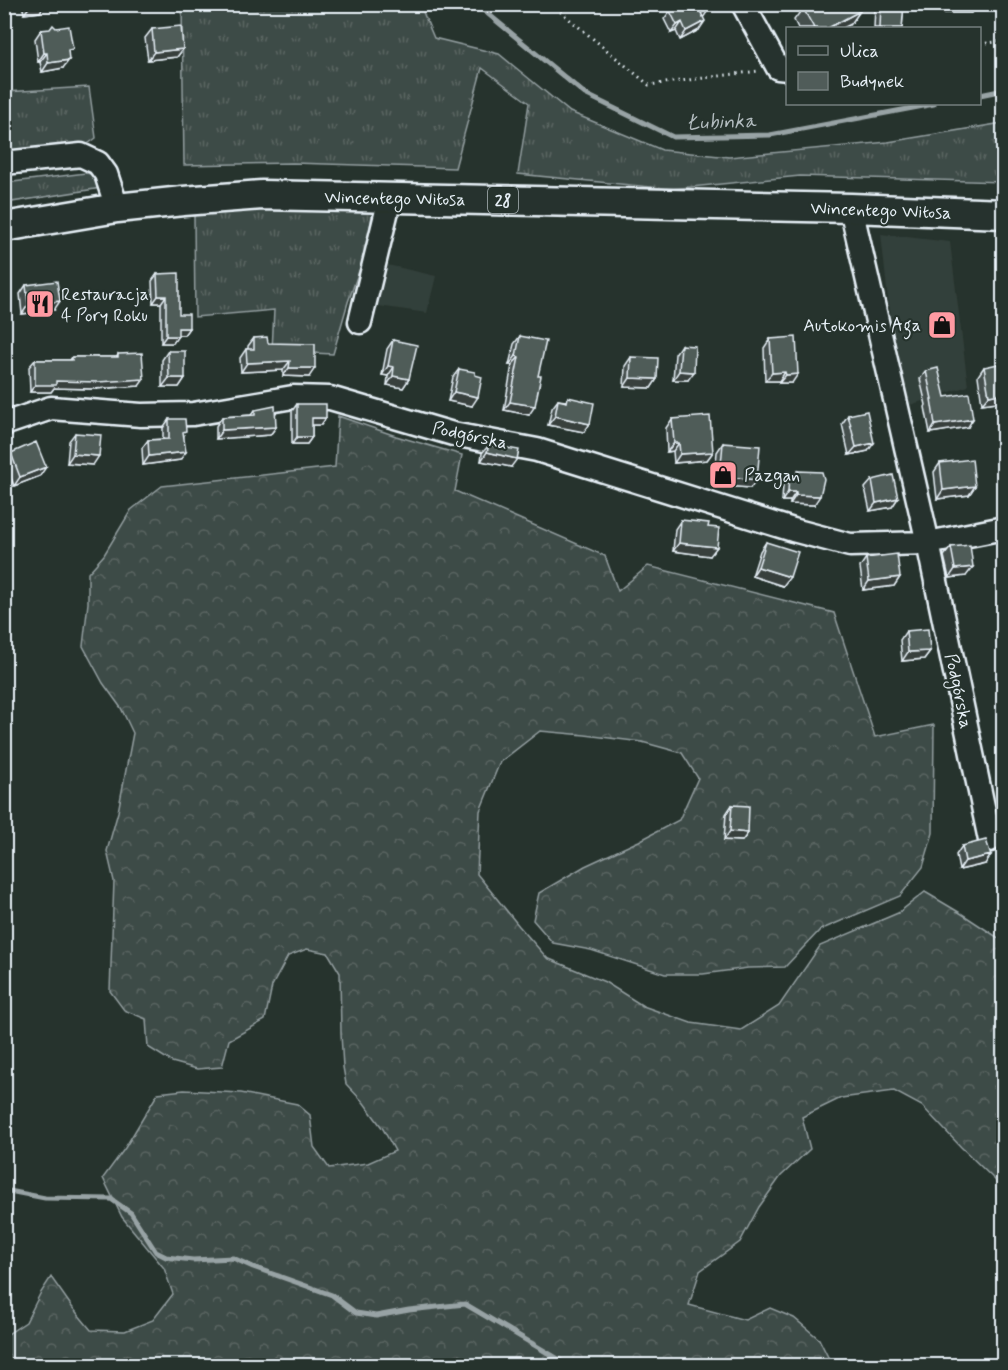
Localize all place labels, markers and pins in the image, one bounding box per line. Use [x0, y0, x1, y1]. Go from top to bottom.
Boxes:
place label: Restauracja 4 Pory Roku [61, 283, 149, 328]
restaurant icon: Restauracja 4 Pory Roku [24, 288, 56, 320]
shop icon: Autokomis Aga [926, 309, 958, 341]
place label: Autokomis Aga [803, 314, 921, 340]
shop icon: Pazgan [707, 459, 739, 491]
place label: Pazgan [744, 464, 800, 489]

